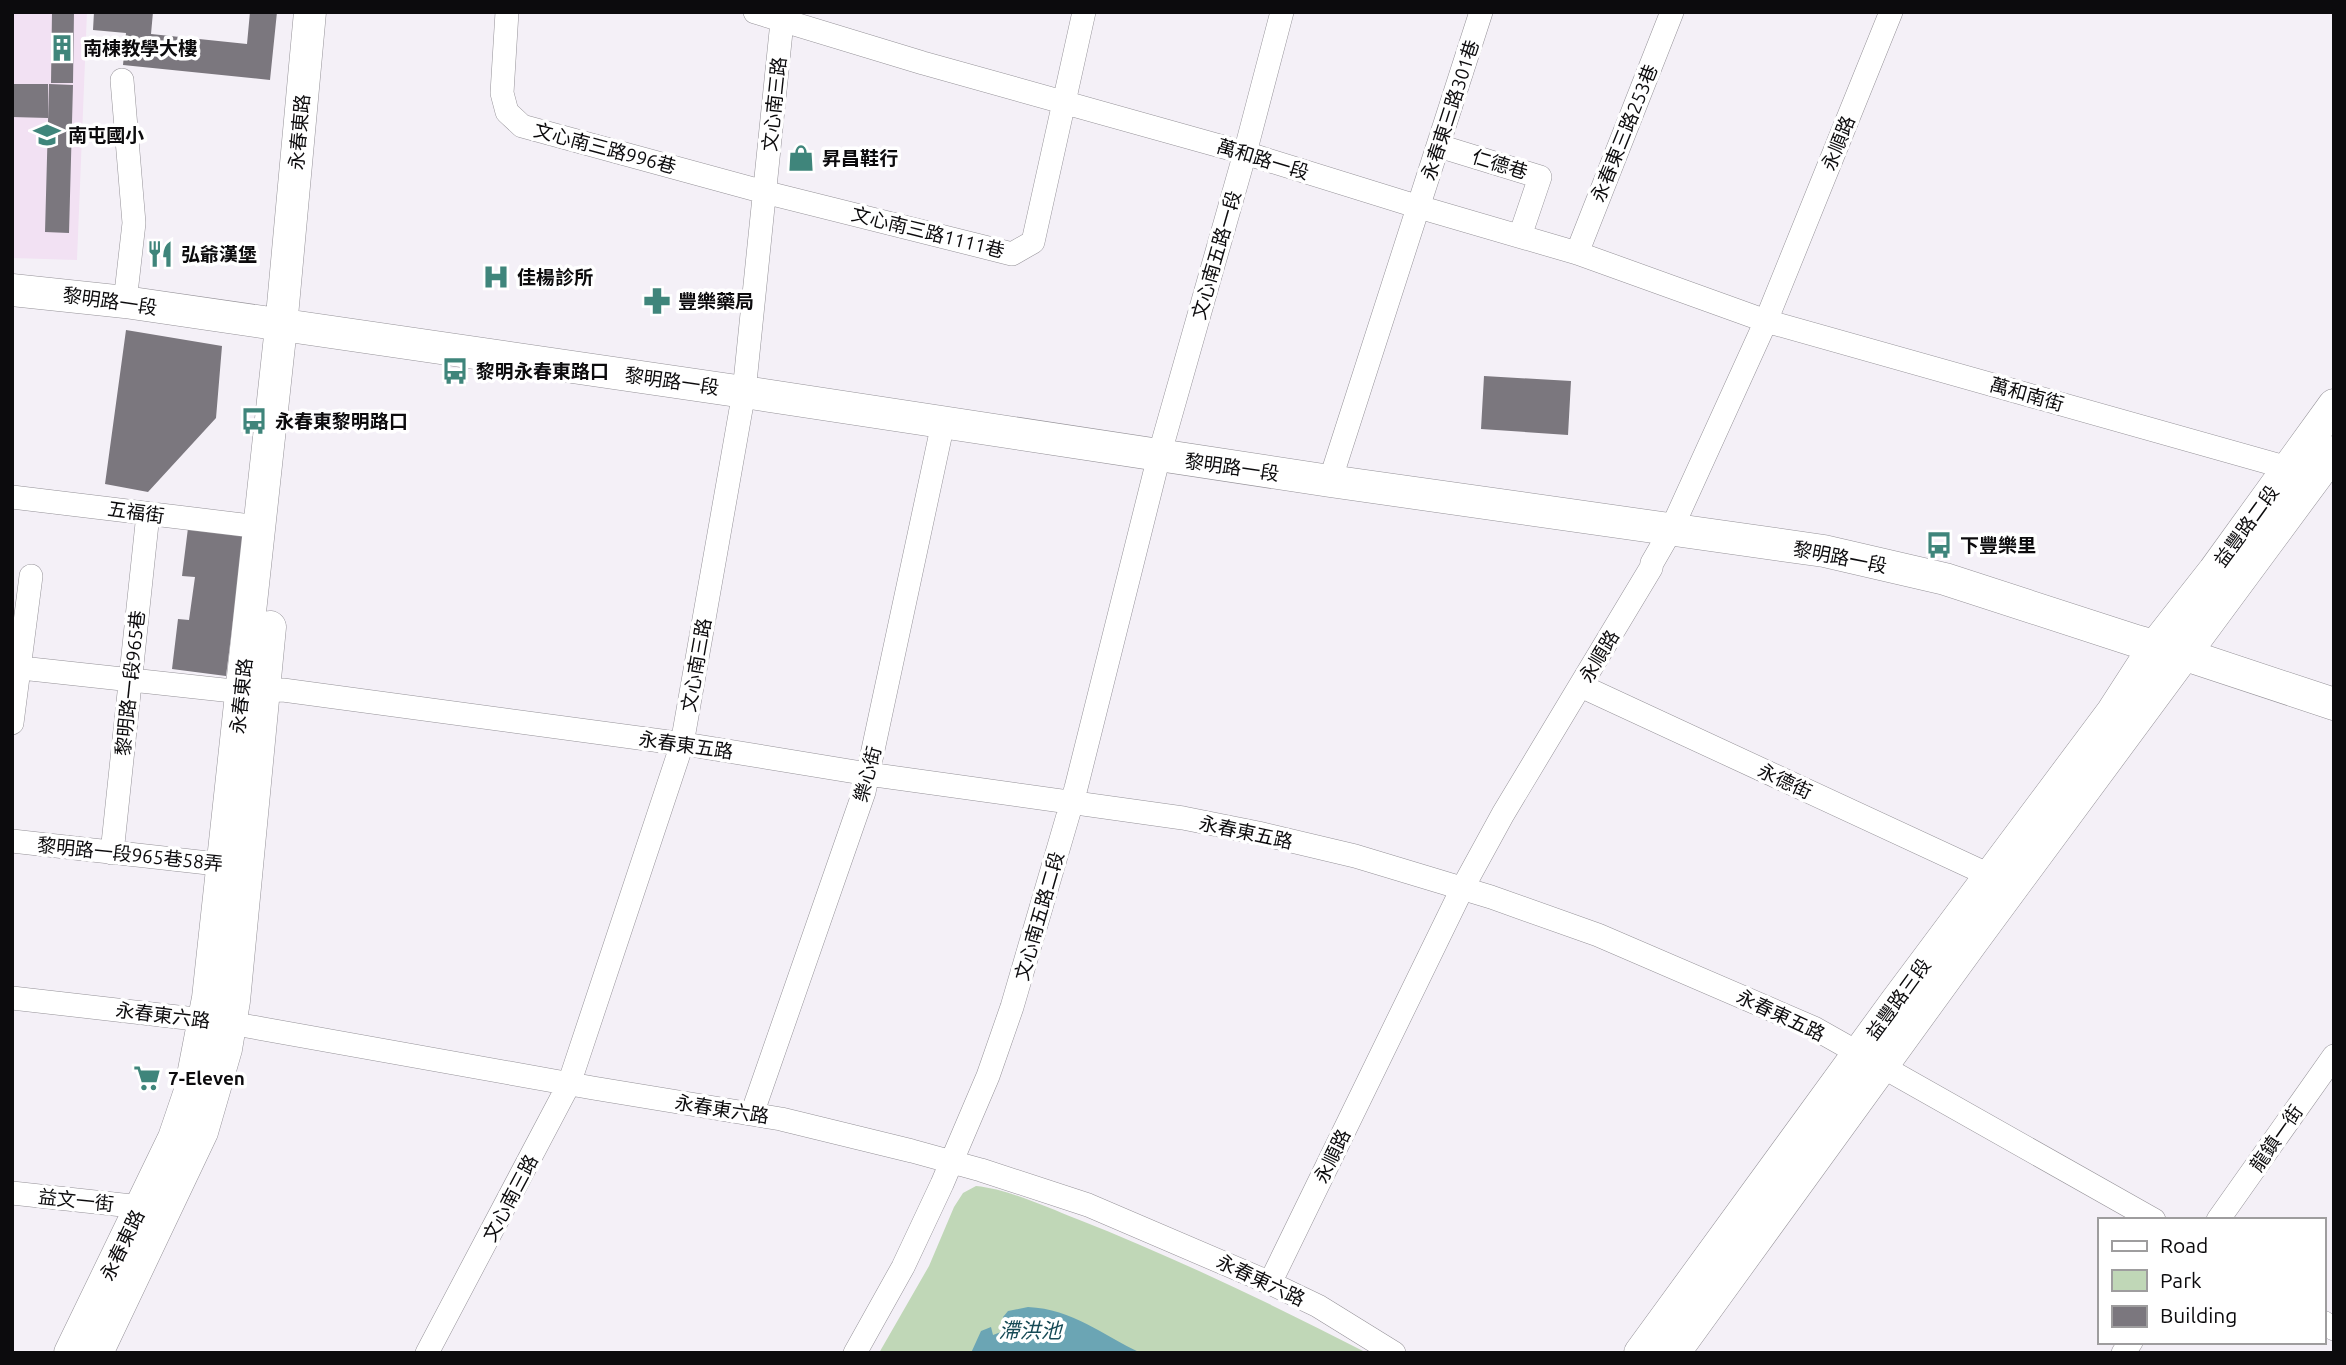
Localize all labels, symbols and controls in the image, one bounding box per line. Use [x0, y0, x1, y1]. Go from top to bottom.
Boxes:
building icon: 南棟教學大樓 [47, 33, 77, 63]
place label: 南棟教學大樓 [83, 37, 197, 59]
street label: 永春東三路301巷 [1417, 37, 1483, 183]
street label: 文心南三路 [758, 56, 790, 152]
street label: 永春東三路253巷 [1586, 61, 1662, 205]
street label: 永春東路 [285, 93, 313, 171]
street label: 永順路 [1817, 112, 1859, 174]
street label: 文心南三路996巷 [532, 118, 678, 178]
school or university icon: 南屯國小 [32, 120, 62, 150]
place label: 南屯國小 [68, 124, 144, 146]
street label: 萬和路一段 [1214, 135, 1312, 183]
shop icon: 昇昌鞋行 [786, 143, 816, 173]
street label: 仁德巷 [1470, 145, 1530, 183]
place label: 昇昌鞋行 [822, 147, 898, 169]
street label: 文心南五路一段 [1187, 188, 1245, 322]
street label: 文心南三路1111巷 [849, 202, 1007, 262]
restaurant icon: 弘爺漢堡 [145, 239, 175, 269]
place label: 弘爺漢堡 [181, 243, 257, 265]
hospital icon: 佳楊診所 [481, 262, 511, 292]
place label: 佳楊診所 [517, 266, 593, 288]
street label: 黎明路一段 [61, 283, 159, 319]
pharmacy icon: 豐樂藥局 [642, 286, 672, 316]
place label: 豐樂藥局 [678, 290, 754, 312]
bus stop icon: 黎明永春東路口 [440, 356, 470, 386]
place label: 黎明永春東路口 [476, 360, 609, 382]
street label: 黎明路一段 [623, 363, 721, 399]
street label: 萬和南街 [1987, 373, 2067, 415]
bus stop icon: 永春東黎明路口 [239, 406, 269, 436]
place label: 永春東黎明路口 [275, 410, 408, 432]
street label: 黎明路一段 [1183, 449, 1281, 485]
street label: 益豐路二段 [2209, 481, 2283, 571]
street label: 五福街 [106, 497, 166, 527]
bus stop icon: 下豐樂里 [1924, 530, 1954, 560]
place label: 下豐樂里 [1960, 534, 2036, 556]
street label: 黎明路一段 [1791, 537, 1889, 577]
street label: 黎明路一段965巷 [111, 609, 149, 757]
street label: 文心南三路 [677, 616, 715, 714]
street label: 永順路 [1575, 626, 1623, 686]
street label: 永春東路 [226, 657, 256, 735]
street label: 永春東五路 [637, 727, 735, 763]
street label: 樂心街 [849, 744, 885, 804]
street label: 永德街 [1755, 759, 1815, 803]
street label: 永春東五路 [1197, 811, 1295, 853]
street label: 黎明路一段965巷58弄 [36, 833, 224, 875]
street label: 文心南五路二段 [1010, 849, 1068, 983]
street label: 益豐路三段 [1861, 954, 1935, 1044]
street label: 永春東五路 [1733, 985, 1829, 1045]
street label: 永春東六路 [115, 998, 211, 1032]
supermarket icon: 7-Eleven [132, 1063, 162, 1093]
place label: 7-Eleven [168, 1067, 245, 1089]
street label: 永春東六路 [673, 1091, 771, 1127]
street label: 龍鎮一街 [2245, 1101, 2307, 1175]
street label: 永順路 [1310, 1126, 1354, 1186]
street label: 文心南三路 [478, 1151, 542, 1245]
street label: 益文一街 [37, 1185, 115, 1215]
street label: 永春東路 [95, 1206, 149, 1284]
legend [2098, 1218, 2325, 1344]
text: Road [2160, 1233, 2208, 1257]
street label: 永春東六路 [1213, 1250, 1309, 1310]
text: Park [2160, 1268, 2202, 1292]
text: Building [2160, 1303, 2237, 1327]
water label: 滯洪池 [999, 1318, 1063, 1342]

